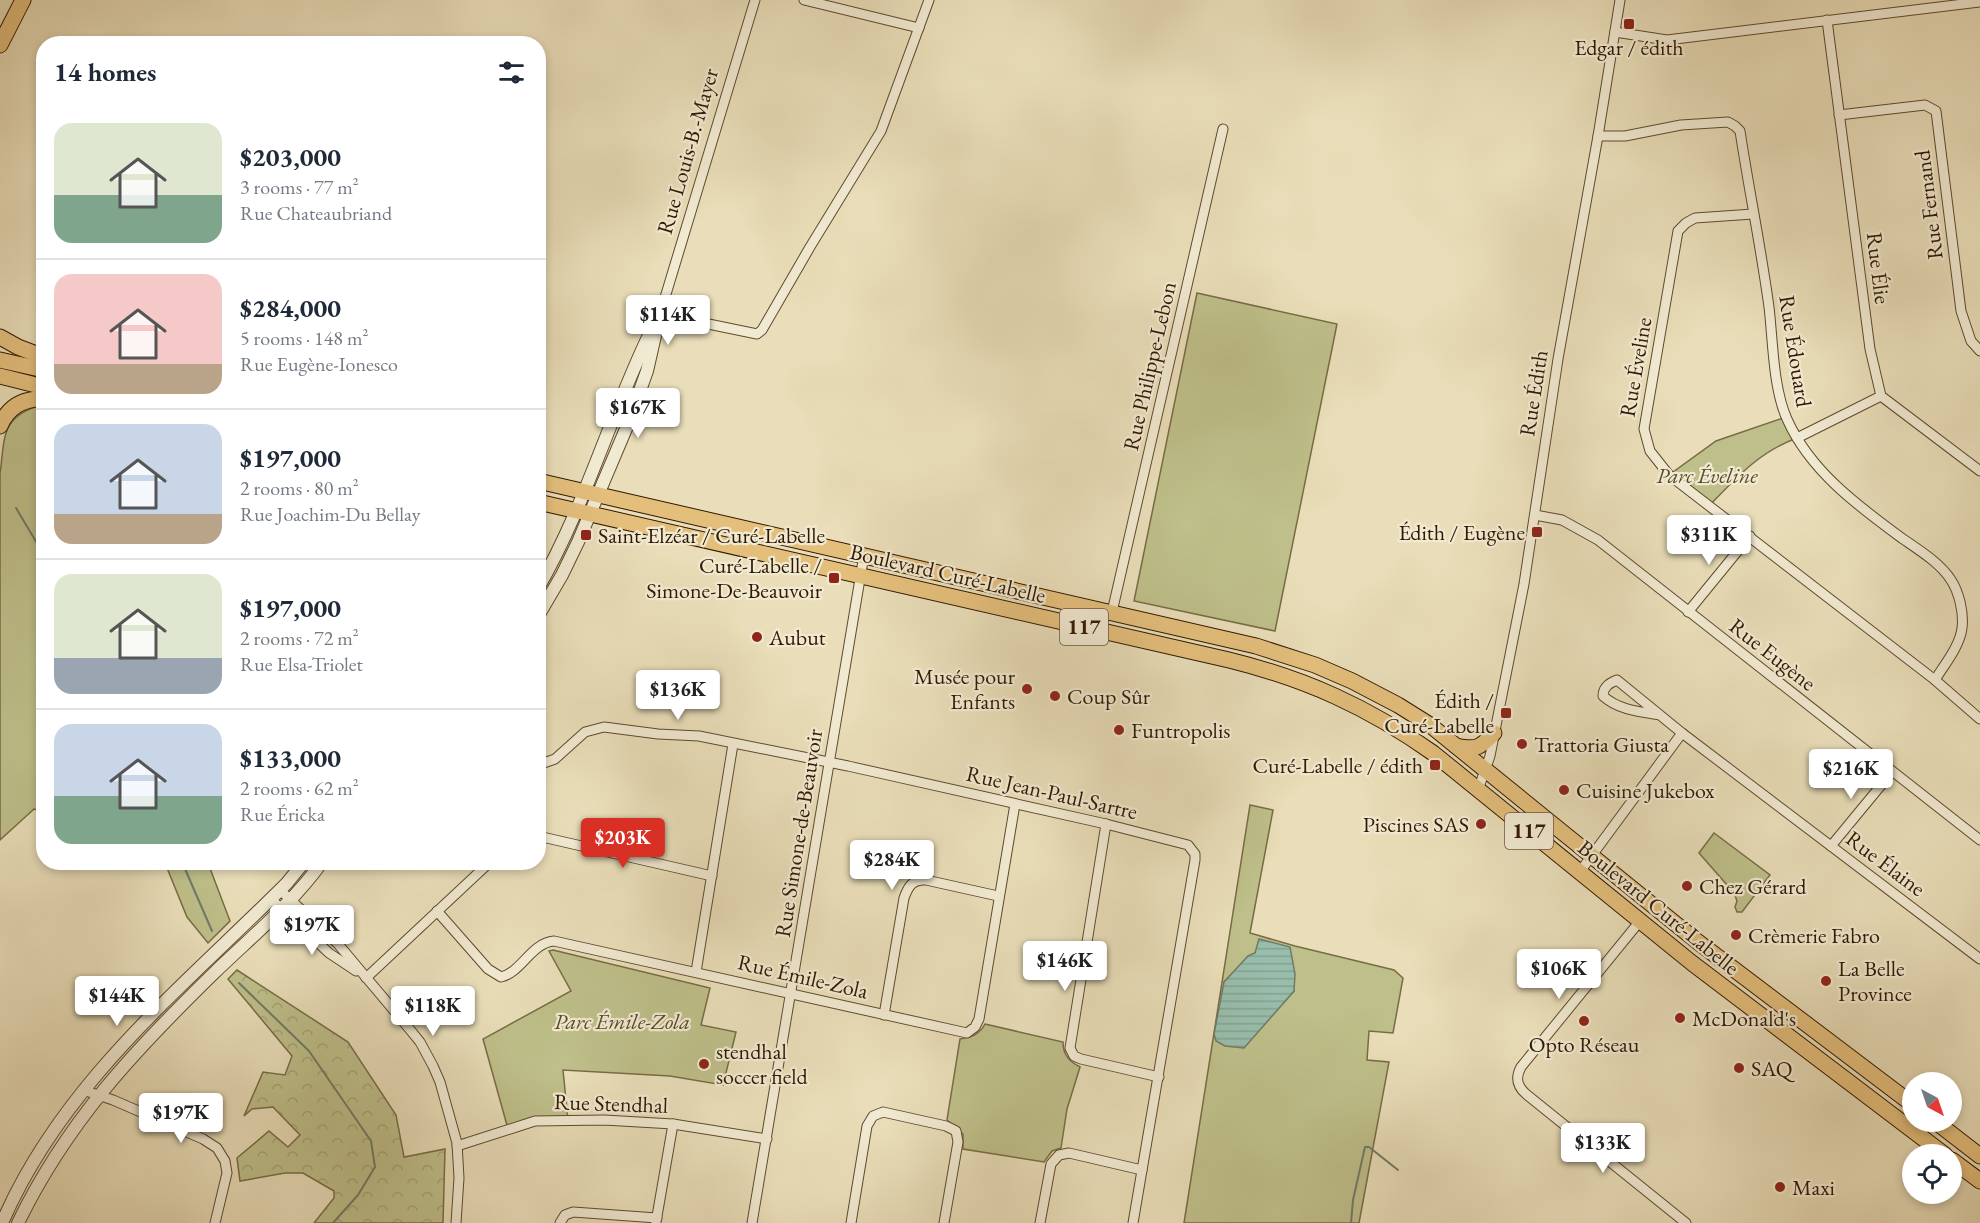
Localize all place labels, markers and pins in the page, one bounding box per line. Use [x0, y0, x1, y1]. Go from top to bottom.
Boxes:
marker: Edgar / édith [1622, 17, 1636, 31]
place label: Edgar / édith [1574, 33, 1684, 62]
pin: $114K [626, 295, 710, 346]
pin: $167K [596, 388, 680, 439]
pin: $311K [1667, 515, 1751, 566]
place label: Édith / Eugène [1398, 518, 1525, 547]
place label: Saint-Elzéar / Curé-Labelle [598, 521, 825, 550]
marker: Édith / Eugène [1530, 525, 1544, 539]
marker: Saint-Elzéar / Curé-Labelle [579, 528, 593, 542]
place label: Curé-Labelle / Simone-De-Beauvoir [646, 551, 823, 605]
marker: Curé-Labelle / Simone-De-Beauvoir [827, 571, 841, 585]
place label: Aubut [768, 623, 826, 652]
marker: Aubut [750, 630, 764, 644]
place label: Musée pour Enfants [914, 662, 1016, 716]
pin: $136K [636, 670, 720, 721]
marker: Musée pour Enfants [1020, 682, 1034, 696]
place label: Coup Sûr [1067, 682, 1151, 711]
place label: Édith / Curé-Labelle [1384, 686, 1494, 740]
marker: Coup Sûr [1048, 689, 1062, 703]
marker: Édith / Curé-Labelle [1499, 706, 1513, 720]
place label: Funtropolis [1131, 716, 1230, 745]
marker: Funtropolis [1112, 723, 1126, 737]
place label: Trattoria Giusta [1534, 730, 1669, 759]
marker: Trattoria Giusta [1515, 737, 1529, 751]
pin: $216K [1809, 749, 1893, 800]
place label: Curé-Labelle / édith [1252, 751, 1423, 780]
marker: Curé-Labelle / édith [1428, 758, 1442, 772]
place label: Cuisine Jukebox [1576, 776, 1715, 805]
marker: Cuisine Jukebox [1557, 783, 1571, 797]
place label: Piscines SAS [1363, 810, 1469, 839]
marker: Piscines SAS [1474, 817, 1488, 831]
pin: $203K [581, 818, 665, 869]
pin: $284K [850, 840, 934, 891]
place label: Chez Gérard [1699, 872, 1807, 901]
marker: Chez Gérard [1680, 879, 1694, 893]
pin: $197K [270, 905, 354, 956]
place label: Crèmerie Fabro [1748, 921, 1880, 950]
marker: Crèmerie Fabro [1729, 928, 1743, 942]
pin: $146K [1023, 941, 1107, 992]
pin: $106K [1517, 949, 1601, 1000]
place label: La Belle Province [1838, 954, 1912, 1008]
marker: La Belle Province [1819, 974, 1833, 988]
pin: $144K [75, 976, 159, 1027]
pin: $118K [391, 986, 475, 1037]
place label: McDonald's [1692, 1004, 1796, 1033]
marker: McDonald's [1673, 1011, 1687, 1025]
marker: Opto Réseau [1577, 1014, 1591, 1028]
place label: Opto Réseau [1529, 1030, 1640, 1059]
place label: stendhal soccer field [716, 1037, 809, 1091]
place label: SAQ [1751, 1054, 1796, 1083]
marker: stendhal soccer field [697, 1057, 711, 1071]
marker: SAQ [1732, 1061, 1746, 1075]
pin: $197K [139, 1093, 223, 1144]
pin: $133K [1561, 1123, 1645, 1174]
place label: Maxi [1792, 1173, 1835, 1202]
marker: Maxi [1773, 1180, 1787, 1194]

